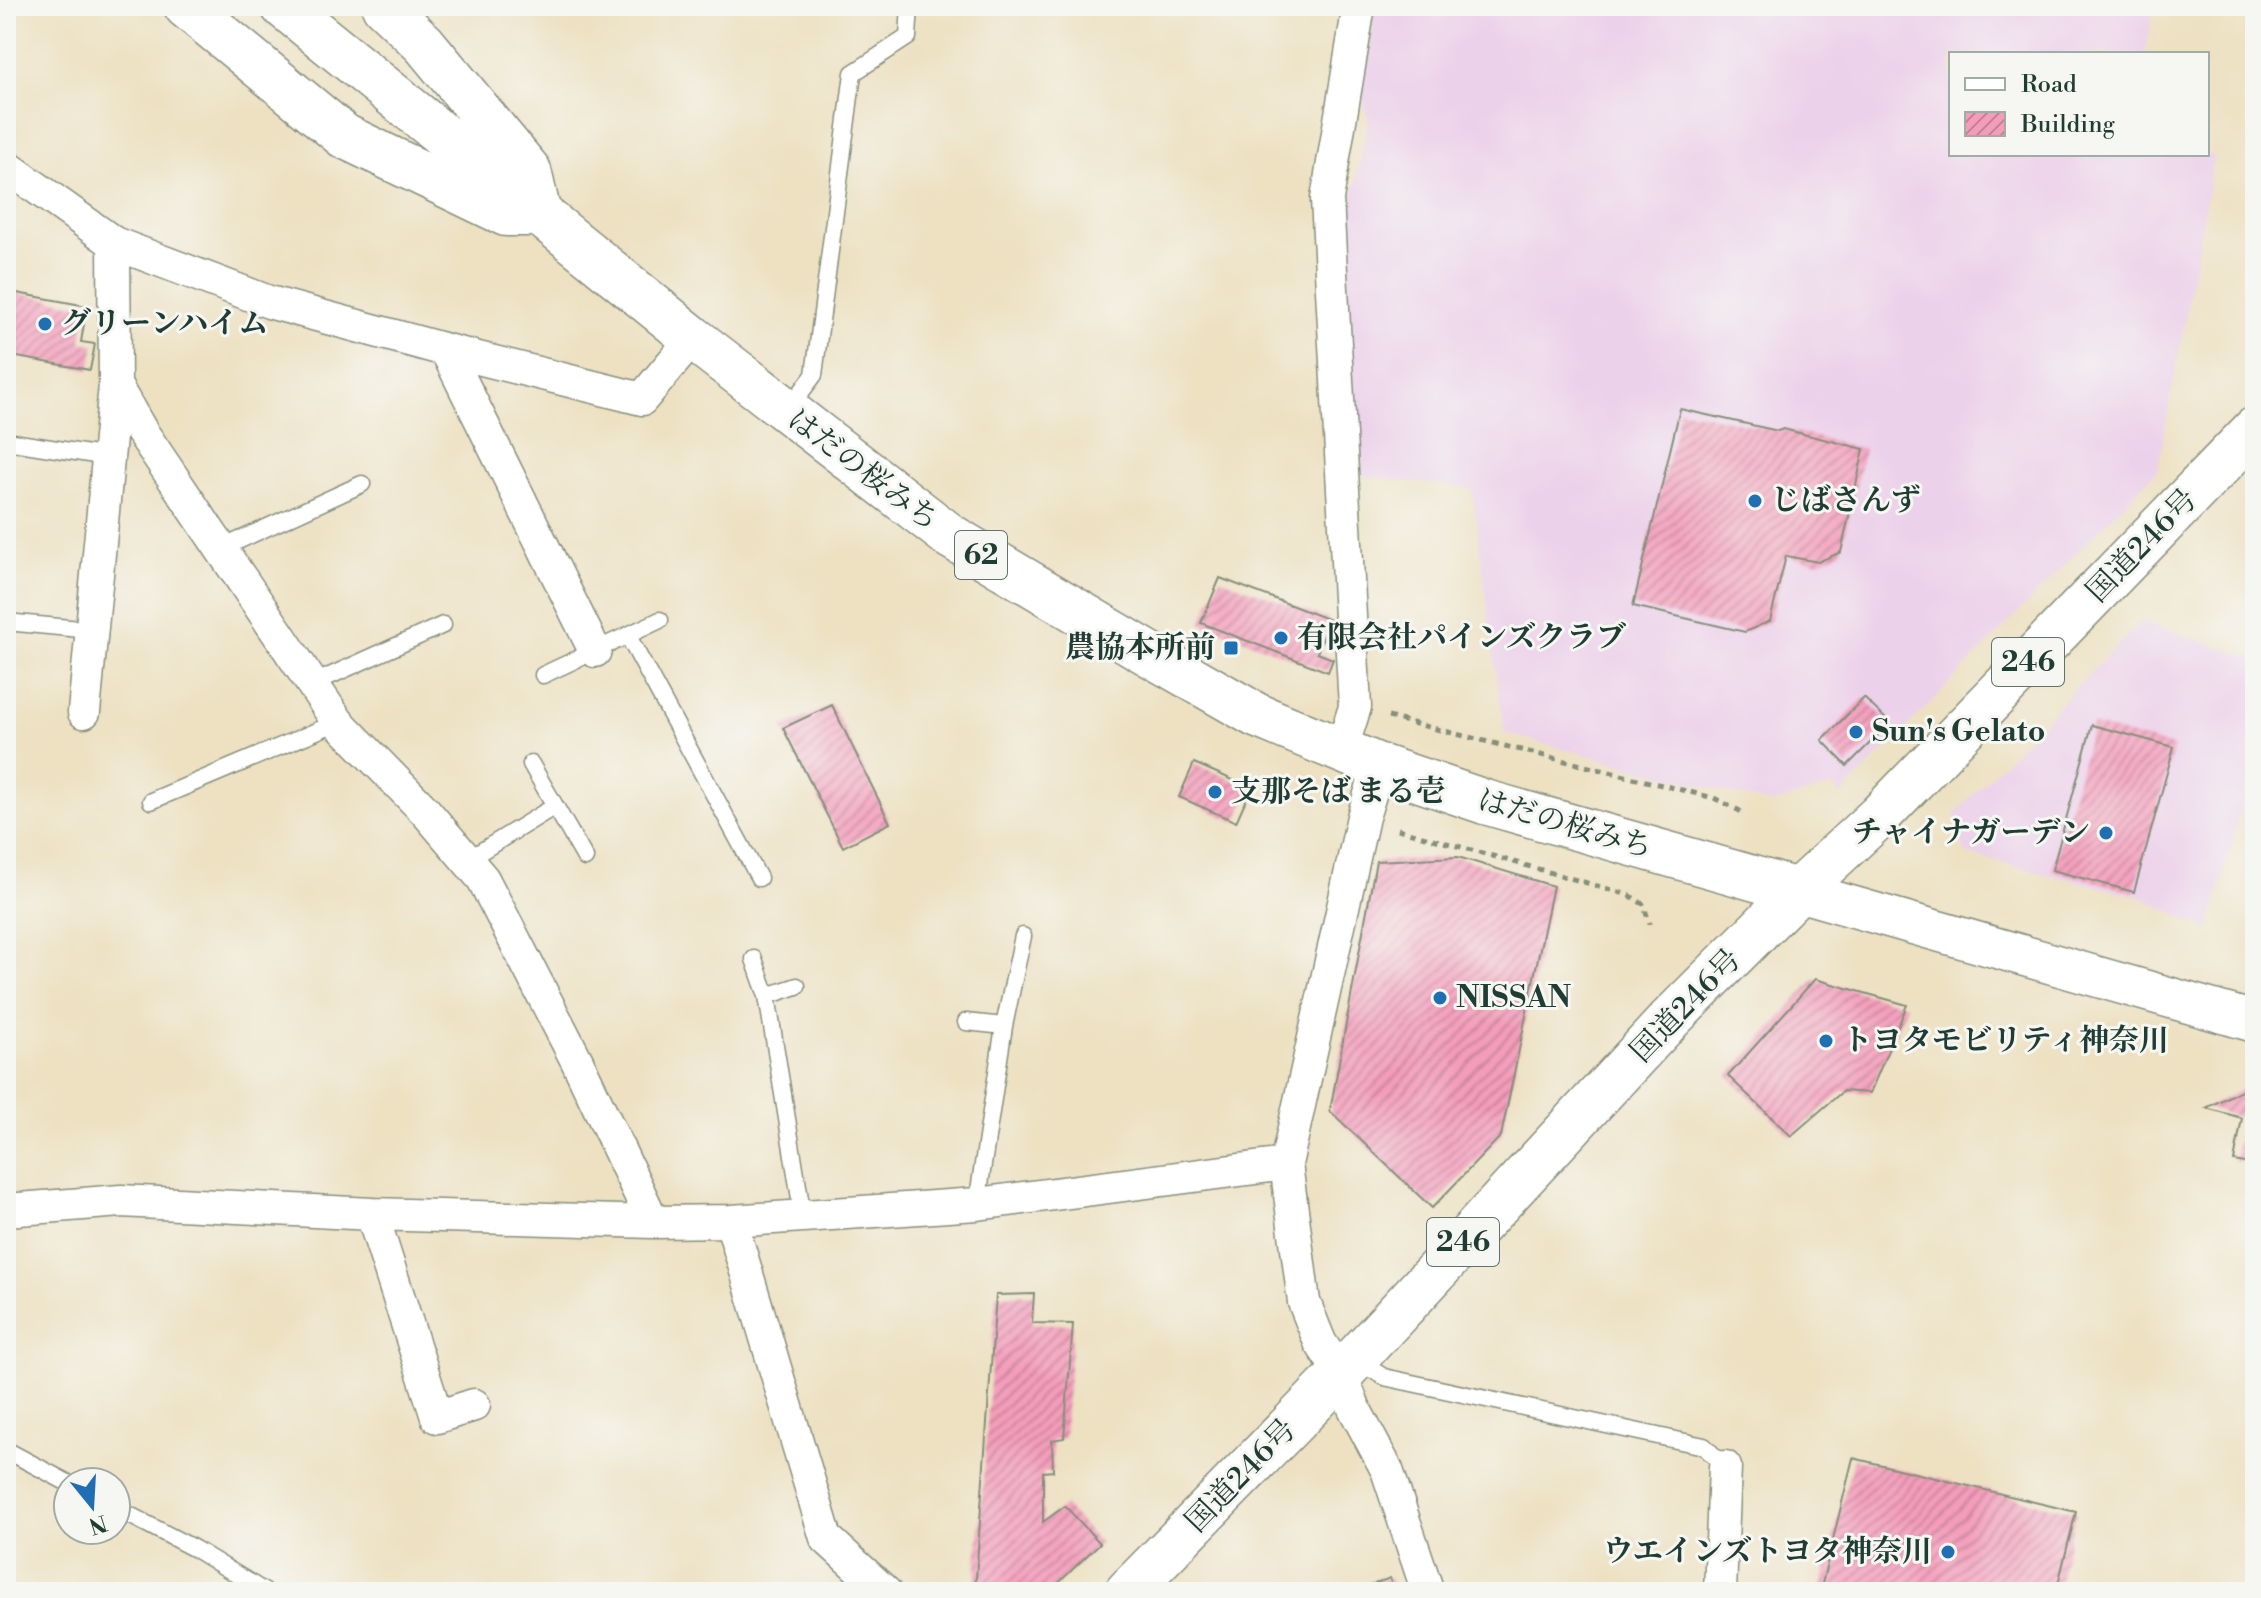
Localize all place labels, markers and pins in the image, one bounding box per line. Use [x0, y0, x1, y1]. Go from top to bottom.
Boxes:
place label: グリーンハイム [61, 305, 268, 343]
marker: グリーンハイム [36, 315, 54, 333]
place label: じばさんず [1771, 482, 1921, 520]
marker: じばさんず [1746, 492, 1764, 510]
place label: 有限会社パインズクラブ [1297, 619, 1626, 657]
place label: 農協本所前 [1065, 629, 1215, 667]
marker: 有限会社パインズクラブ [1272, 629, 1290, 647]
marker: 農協本所前 [1222, 639, 1240, 657]
place label: Sun's Gelato [1872, 713, 2045, 751]
marker: Sun's Gelato [1847, 723, 1865, 741]
place label: 支那そば まる壱 [1231, 773, 1446, 811]
marker: 支那そば まる壱 [1206, 783, 1224, 801]
place label: チャイナガーデン [1852, 814, 2090, 852]
marker: チャイナガーデン [2097, 824, 2115, 842]
place label: NISSAN [1456, 979, 1572, 1017]
marker: NISSAN [1431, 989, 1449, 1007]
place label: トヨタモビリティ神奈川 [1842, 1022, 2169, 1060]
marker: トヨタモビリティ神奈川 [1817, 1032, 1835, 1050]
place label: ウエインズトヨタ神奈川 [1603, 1533, 1932, 1571]
marker: ウエインズトヨタ神奈川 [1939, 1543, 1957, 1561]

